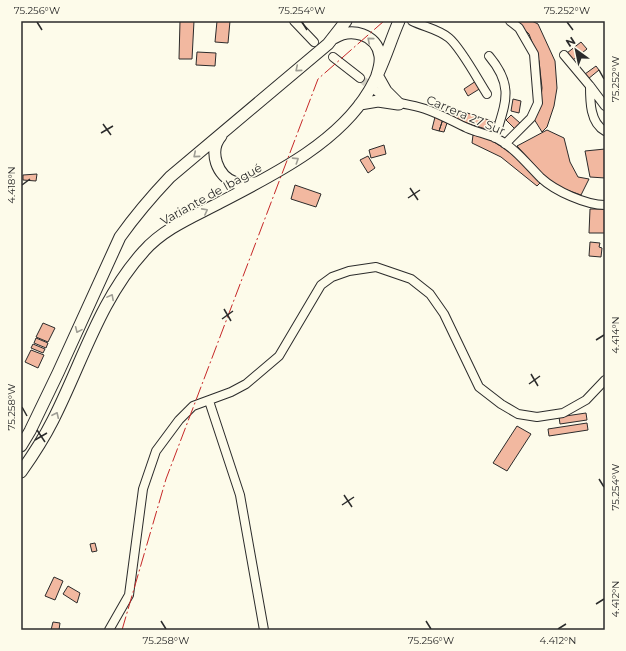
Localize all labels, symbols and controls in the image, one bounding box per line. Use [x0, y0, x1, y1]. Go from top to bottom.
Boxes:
text: 75.256°W [14, 4, 60, 17]
text: 75.254°W [279, 4, 325, 17]
text: 75.252°W [544, 4, 590, 17]
north arrow [556, 30, 596, 70]
text: N [563, 33, 578, 50]
one-way arrow [367, 37, 375, 44]
text: 75.252°W [609, 56, 622, 102]
one-way arrow [295, 65, 303, 72]
street label: Carrera 27 Sur [424, 92, 508, 138]
one-way arrow [193, 151, 200, 158]
one-way arrow [292, 157, 299, 165]
street label: Variante de Ibagué [158, 160, 264, 228]
text: 4.418°N [5, 166, 18, 204]
one-way arrow [200, 209, 208, 216]
one-way arrow [106, 294, 113, 301]
text: 4.414°N [609, 316, 622, 354]
one-way arrow [74, 326, 82, 333]
text: 75.258°W [5, 384, 18, 430]
one-way arrow [51, 411, 59, 419]
text: 75.254°W [609, 464, 622, 510]
text: 4.412°N [609, 581, 622, 617]
text: 75.258°W [143, 634, 189, 647]
text: 75.256°W [408, 634, 454, 647]
text: 4.412°N [540, 634, 576, 647]

